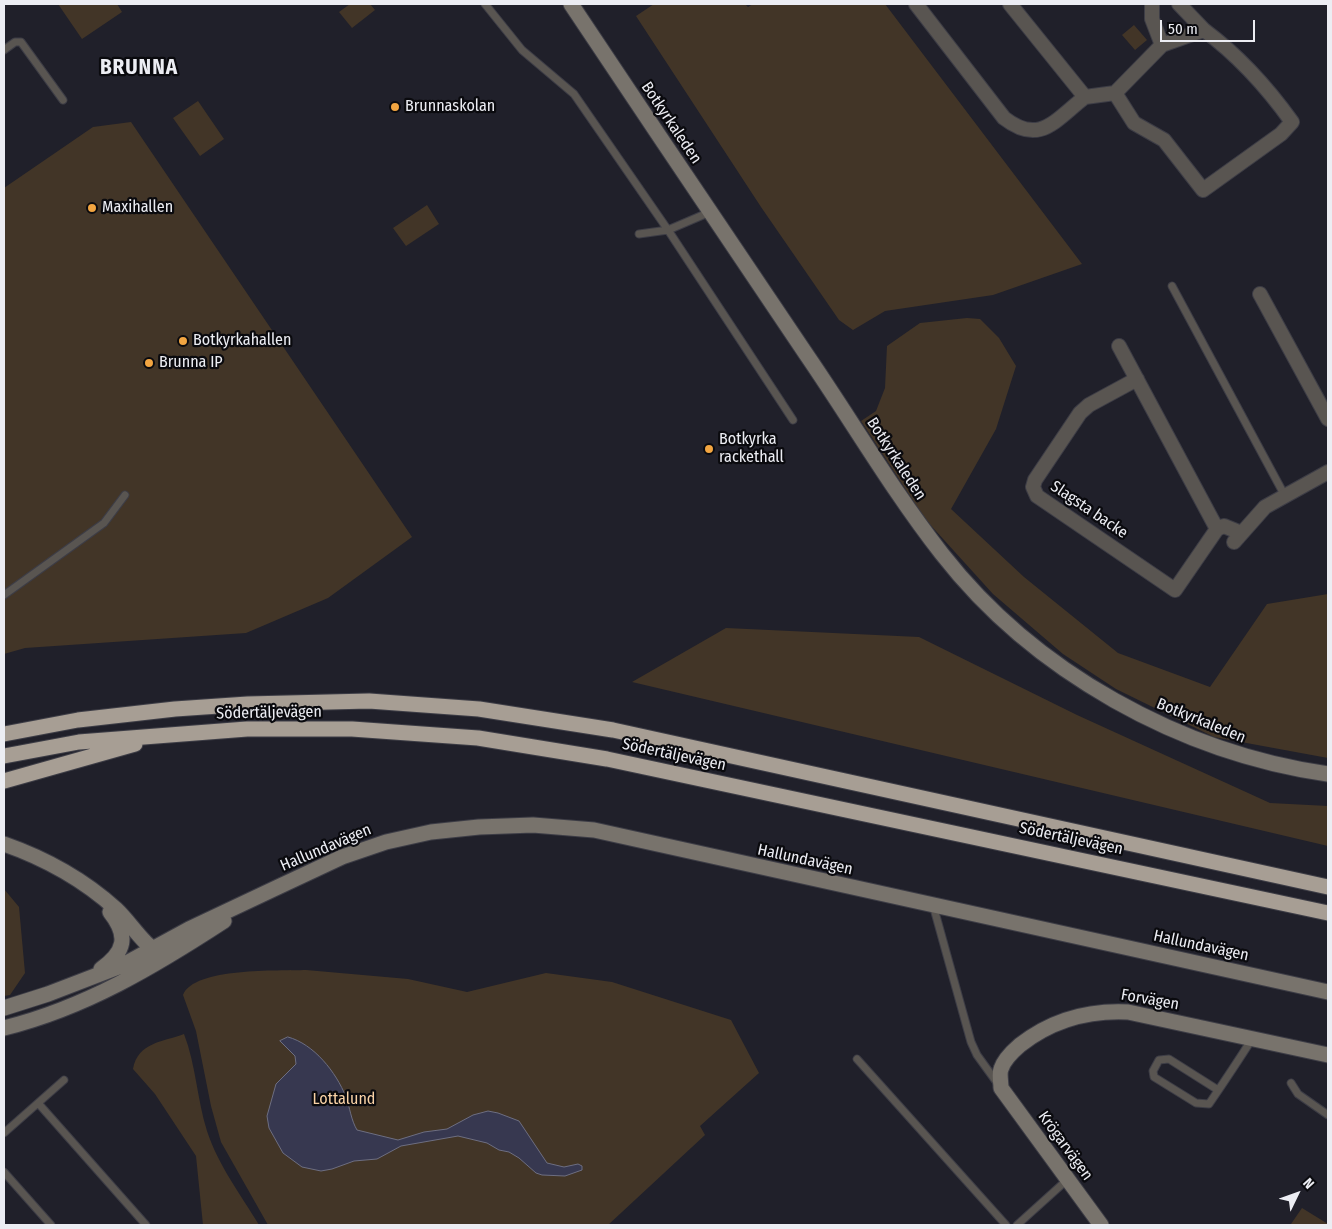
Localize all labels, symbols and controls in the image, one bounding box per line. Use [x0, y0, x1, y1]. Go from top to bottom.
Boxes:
scale bar [1162, 10, 1257, 42]
text: 50 m [1168, 20, 1198, 38]
district label: BRUNNA [99, 55, 179, 81]
street label: Botkyrkaleden [637, 78, 705, 168]
place label: Brunnaskolan [405, 97, 495, 117]
marker: Brunnaskolan [389, 101, 401, 113]
place label: Maxihallen [102, 198, 173, 218]
marker: Maxihallen [86, 202, 98, 214]
place label: Botkyrkahallen [193, 331, 291, 351]
marker: Botkyrkahallen [177, 335, 189, 347]
place label: Brunna IP [159, 353, 223, 373]
marker: Brunna IP [143, 357, 155, 369]
street label: Botkyrkaleden [862, 414, 930, 504]
place label: Botkyrka rackethall [719, 430, 784, 468]
marker: Botkyrka rackethall [703, 443, 715, 455]
street label: Slagsta backe [1047, 477, 1131, 543]
street label: Botkyrkaleden [1154, 694, 1248, 748]
street label: Södertäljevägen [216, 702, 322, 724]
street label: Södertäljevägen [620, 735, 728, 775]
street label: Södertäljevägen [1017, 819, 1125, 859]
street label: Hallundavägen [278, 820, 374, 876]
street label: Hallundavägen [756, 841, 854, 879]
street label: Hallundavägen [1152, 927, 1250, 965]
street label: Forvägen [1119, 985, 1181, 1015]
park label: Lottalund [313, 1090, 375, 1110]
street label: Krögarvägen [1033, 1108, 1097, 1184]
north arrow [1272, 1169, 1322, 1219]
text: N [1299, 1175, 1318, 1192]

